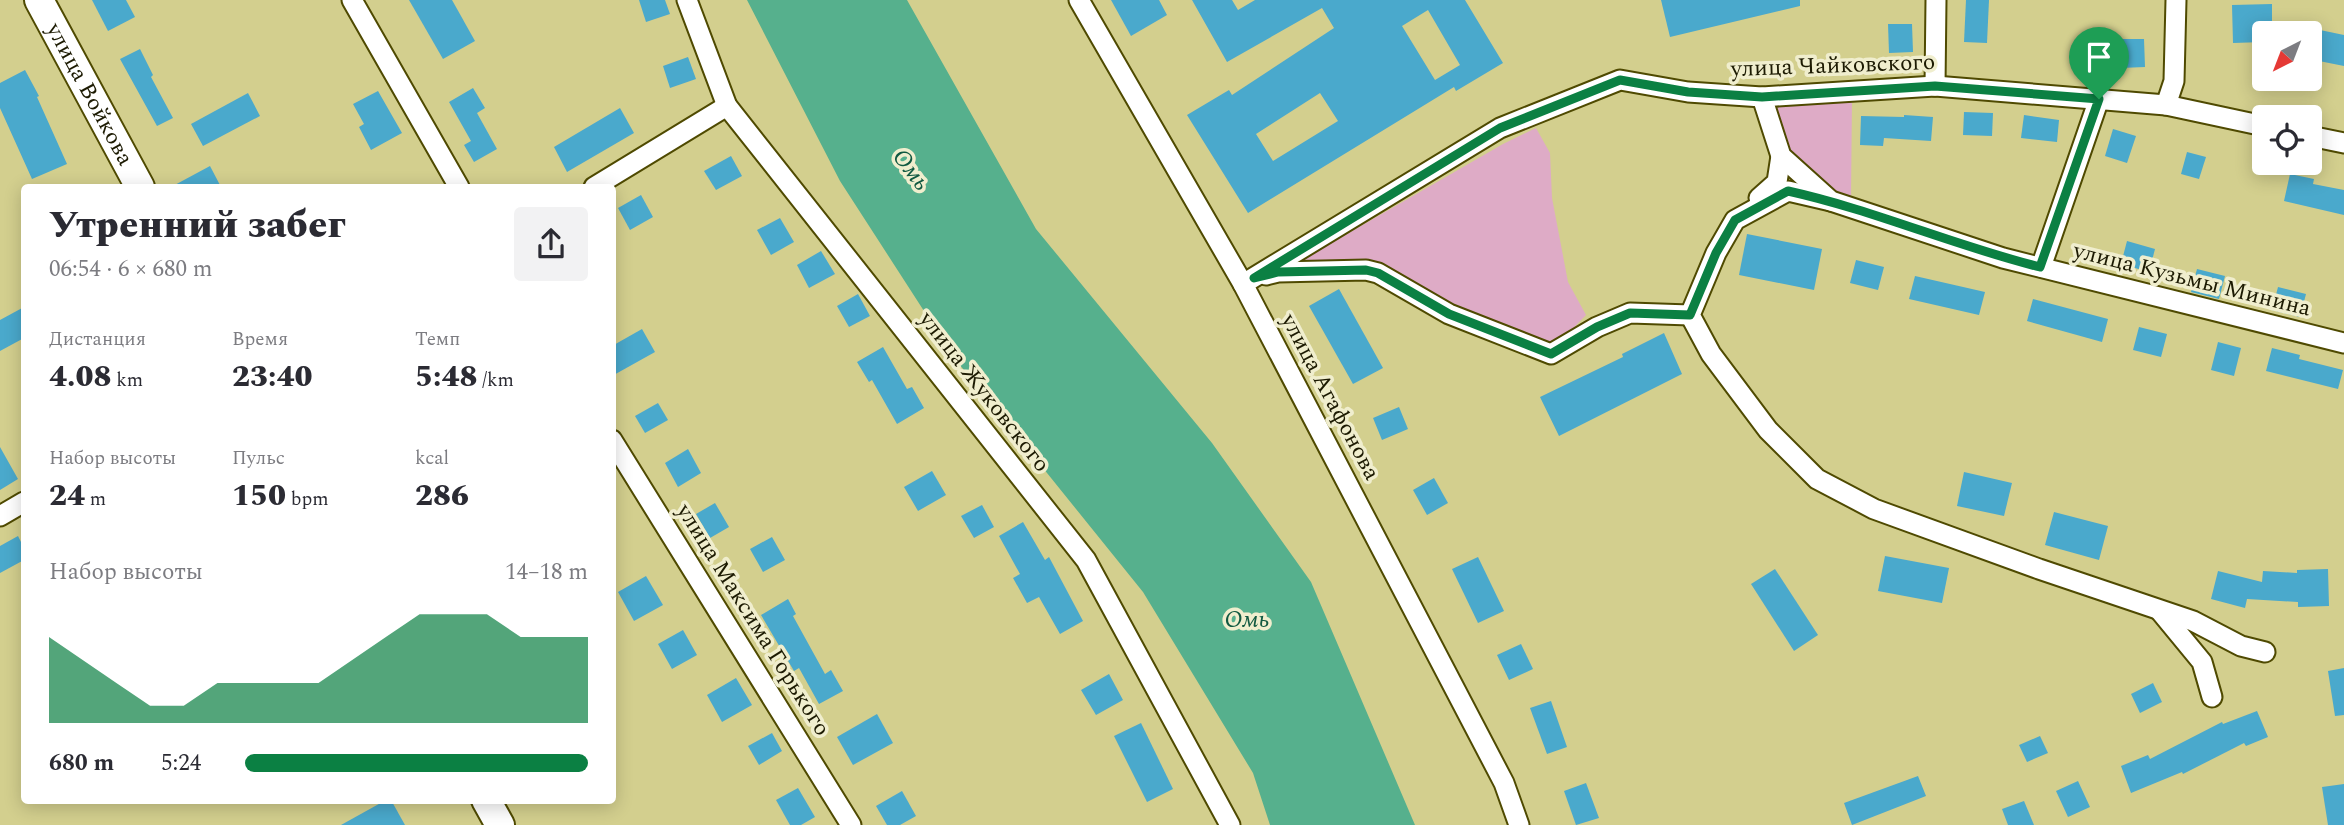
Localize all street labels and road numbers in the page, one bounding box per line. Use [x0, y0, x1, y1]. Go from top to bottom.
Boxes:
street label: улица Войкова [37, 16, 143, 172]
street label: улица Чайковского [1729, 45, 1936, 87]
street label: улица Кузьмы Минина [2069, 233, 2314, 326]
street label: улица Жуковского [909, 303, 1058, 480]
street label: улица Агафонова [1271, 307, 1389, 487]
street label: улица Максима Горького [667, 496, 839, 743]

